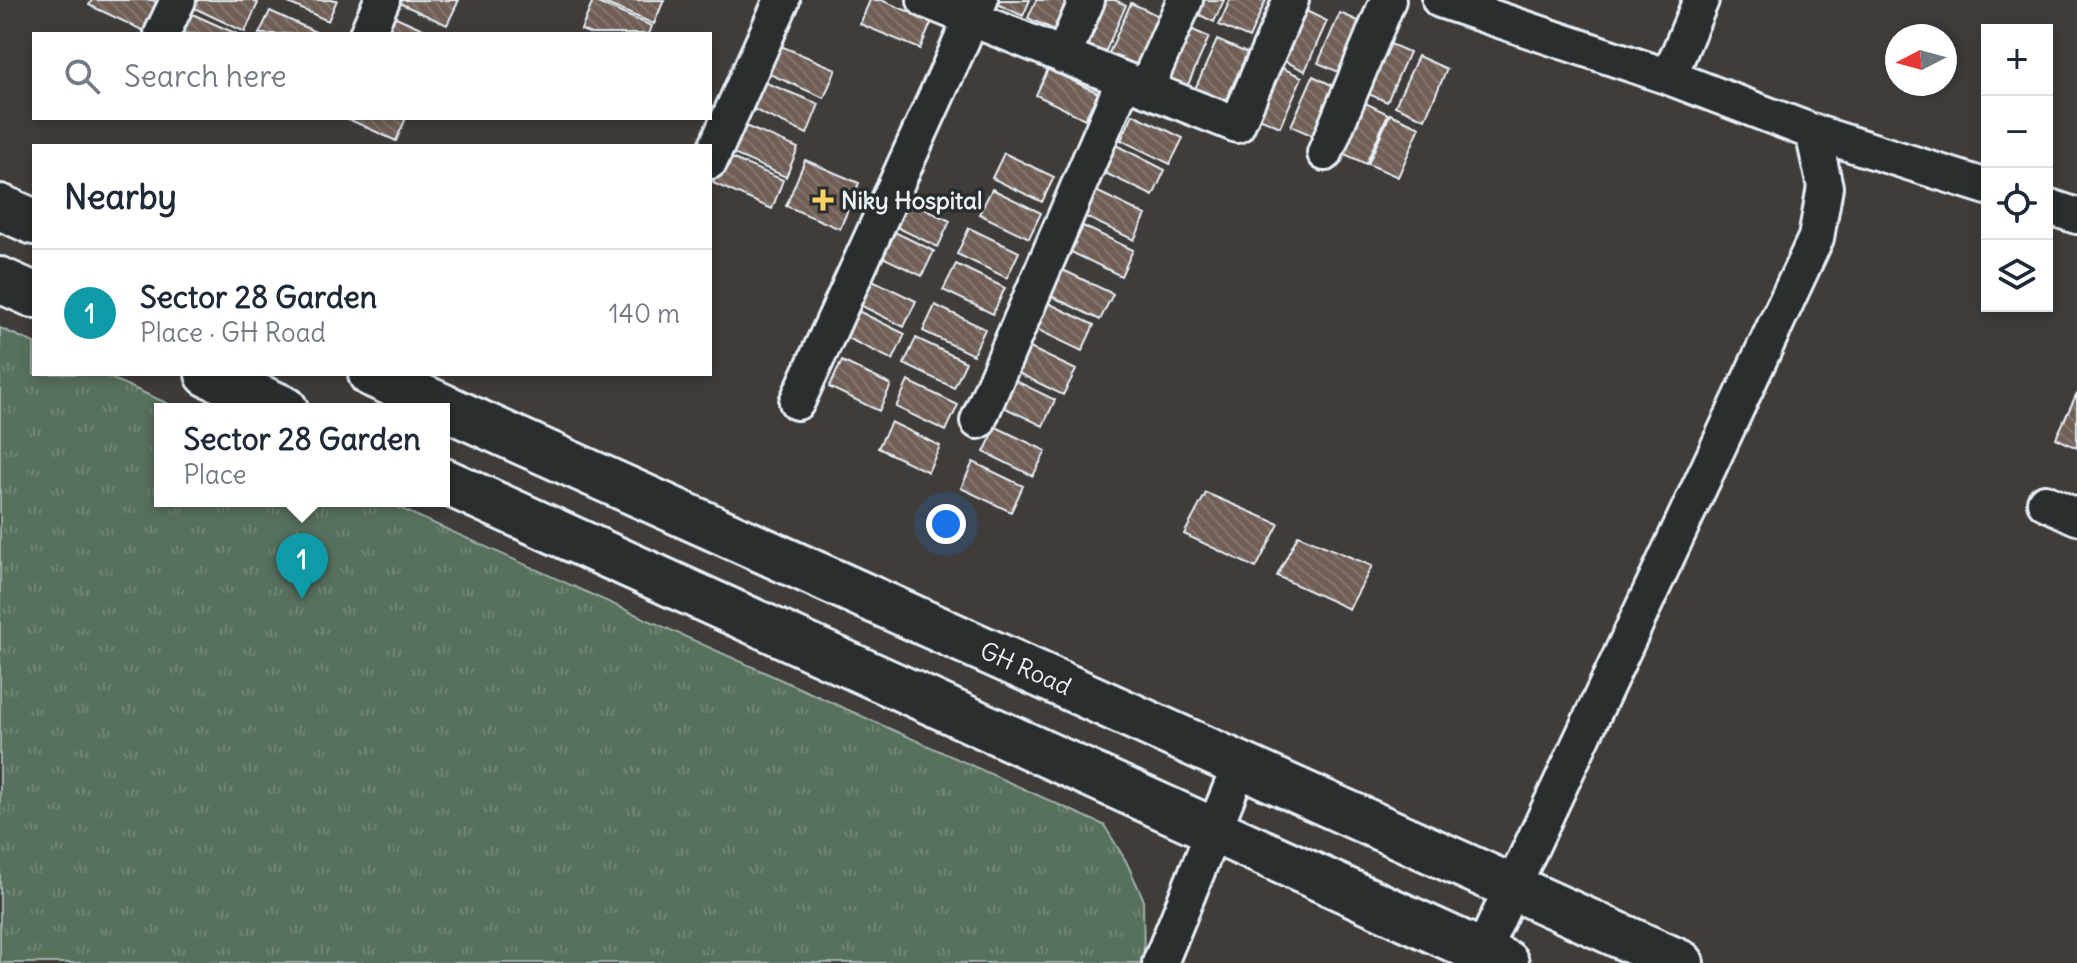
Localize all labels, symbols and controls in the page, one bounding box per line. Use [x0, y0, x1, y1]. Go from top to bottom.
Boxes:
north arrow [1885, 24, 1957, 96]
map controls [1981, 24, 2053, 312]
button: + [1981, 24, 2053, 96]
search box [32, 32, 712, 120]
icon: search [60, 54, 104, 98]
text: Search here [124, 57, 287, 95]
button: − [1981, 96, 2053, 168]
button: locate [1981, 168, 2053, 240]
text: Nearby [64, 175, 177, 218]
place label: Niky Hospital [841, 185, 982, 215]
marker: Niky Hospital [812, 189, 834, 211]
button: layers [1981, 240, 2053, 312]
text: Sector 28 Garden [140, 278, 377, 316]
text: 1 [85, 297, 95, 330]
text: 140 m [609, 297, 680, 330]
text: Place · GH Road [140, 316, 326, 349]
popup [154, 403, 450, 507]
text: Sector 28 Garden [183, 420, 421, 458]
text: Place [183, 458, 246, 491]
your location [926, 504, 966, 544]
pin: 1 [276, 533, 328, 599]
street label: GH Road [976, 635, 1076, 701]

